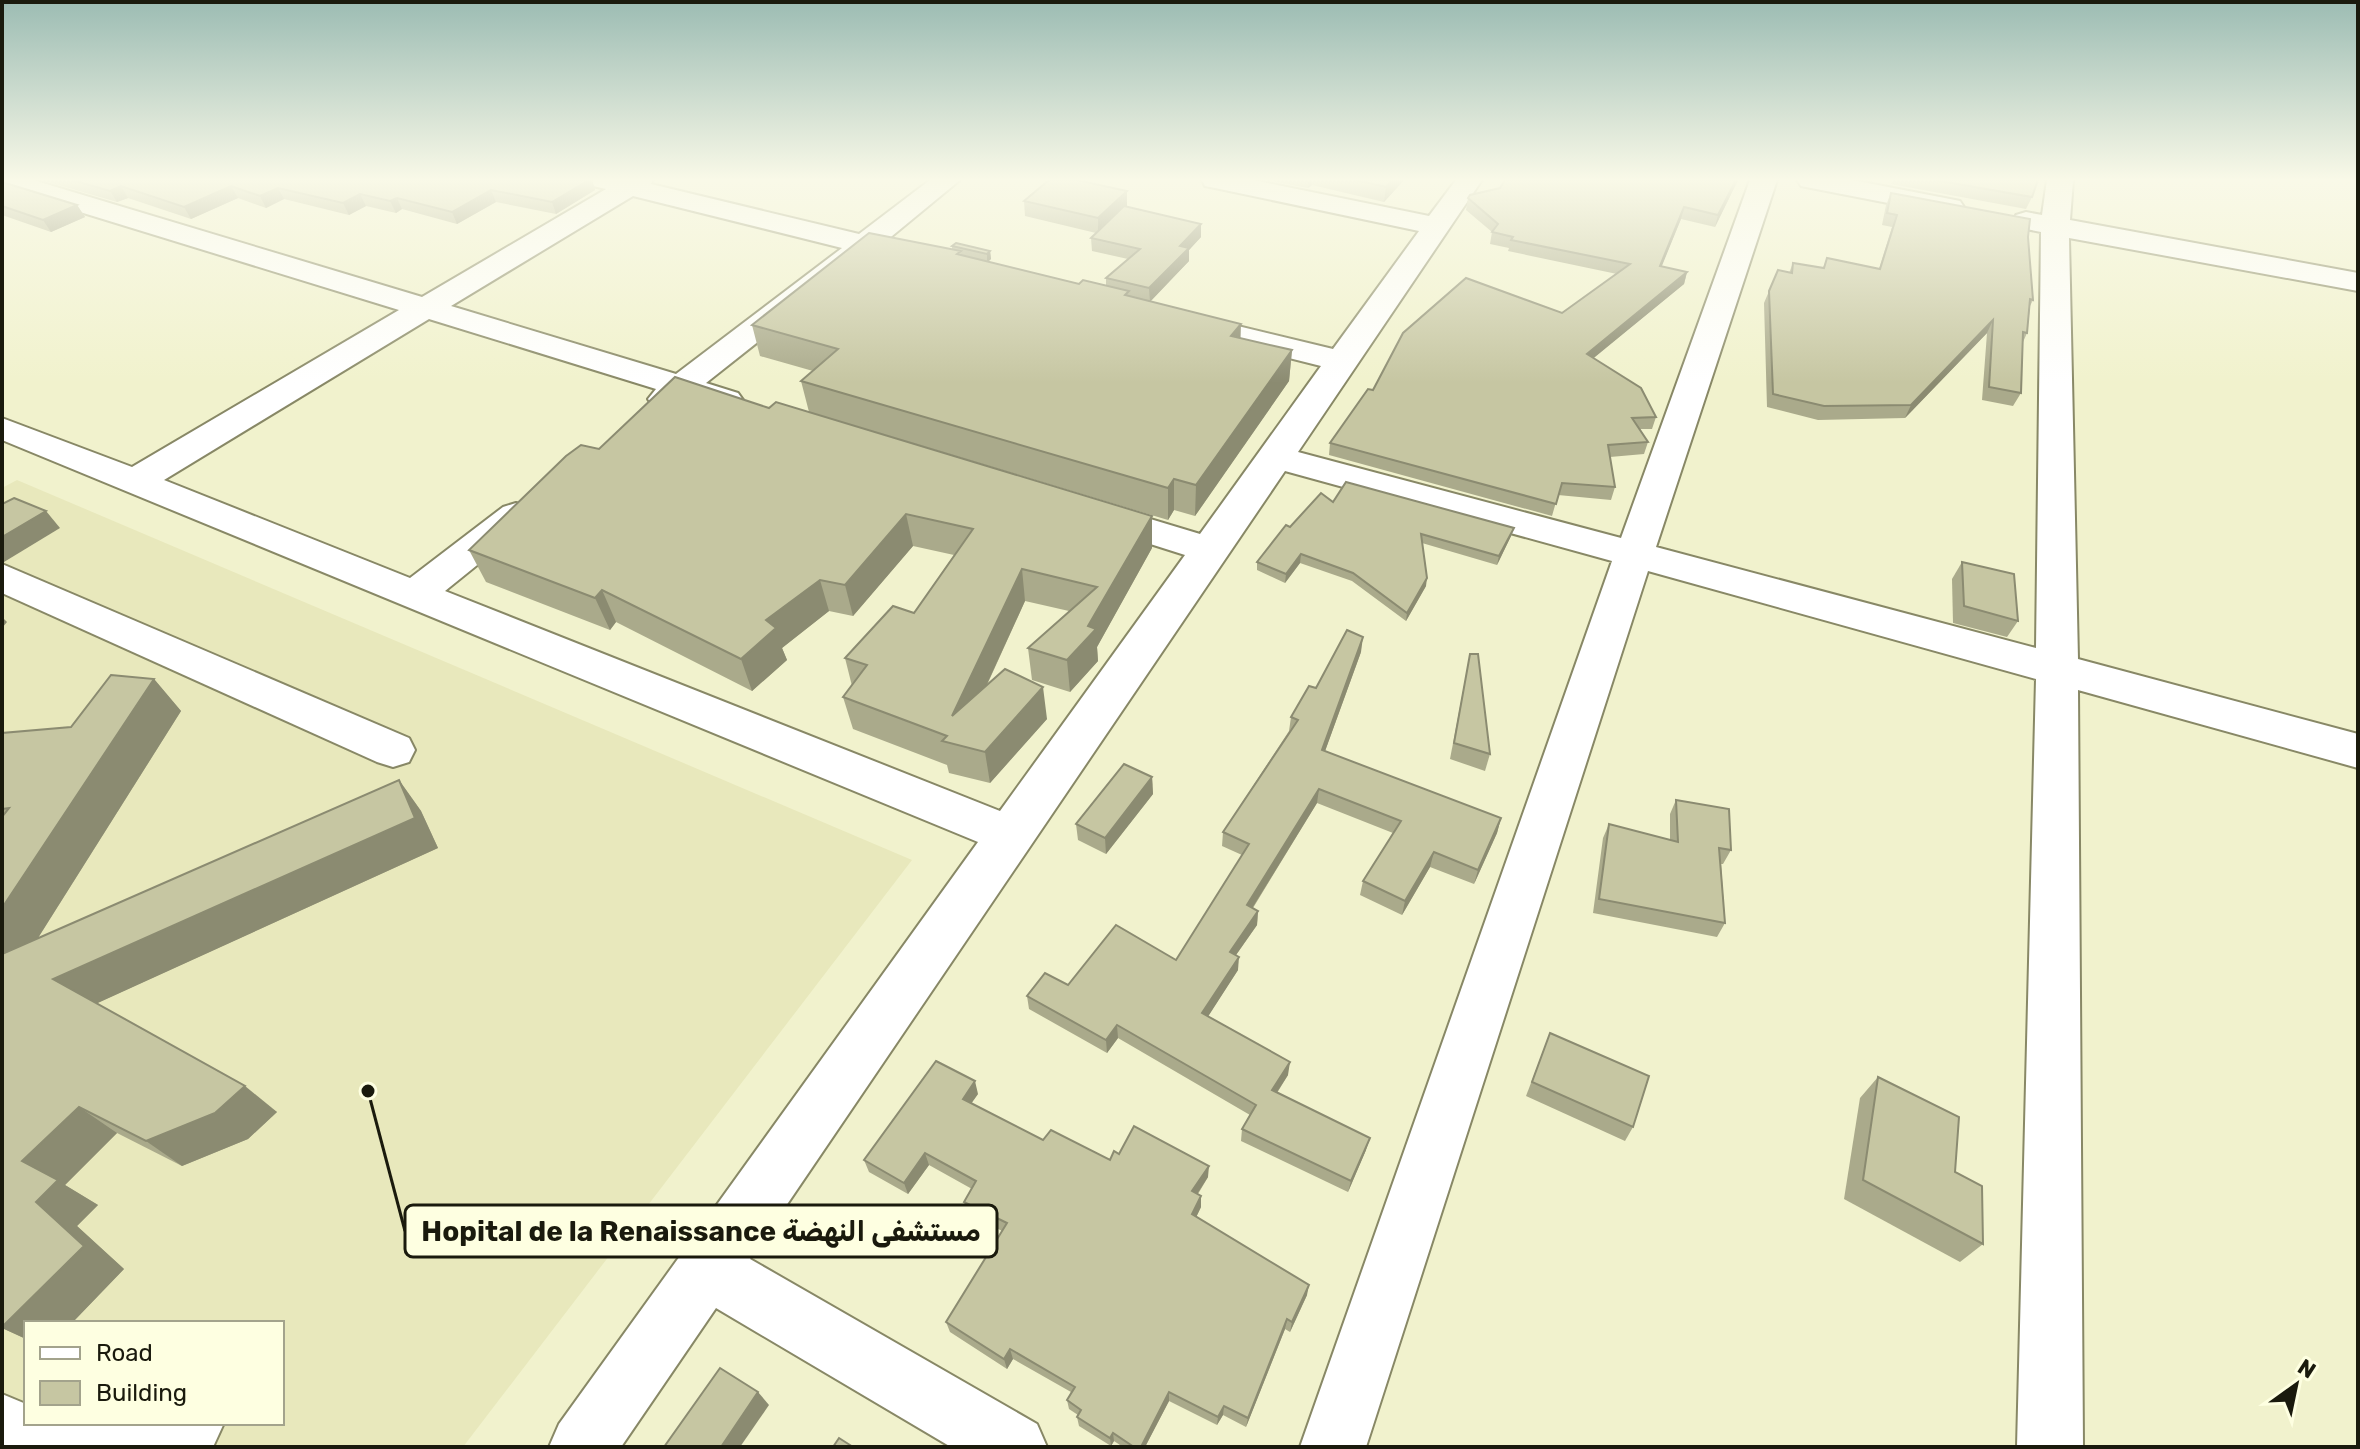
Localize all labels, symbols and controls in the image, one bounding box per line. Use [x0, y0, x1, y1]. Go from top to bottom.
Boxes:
callout: Hopital de la Renaissance مستشفى النهضة [405, 1205, 997, 1257]
text: Hopital de la Renaissance مستشفى النهضة [421, 1215, 981, 1248]
legend [24, 1321, 284, 1425]
text: Road [96, 1339, 153, 1367]
north arrow [2256, 1345, 2336, 1425]
text: N [2293, 1353, 2321, 1384]
text: Building [96, 1379, 187, 1407]

